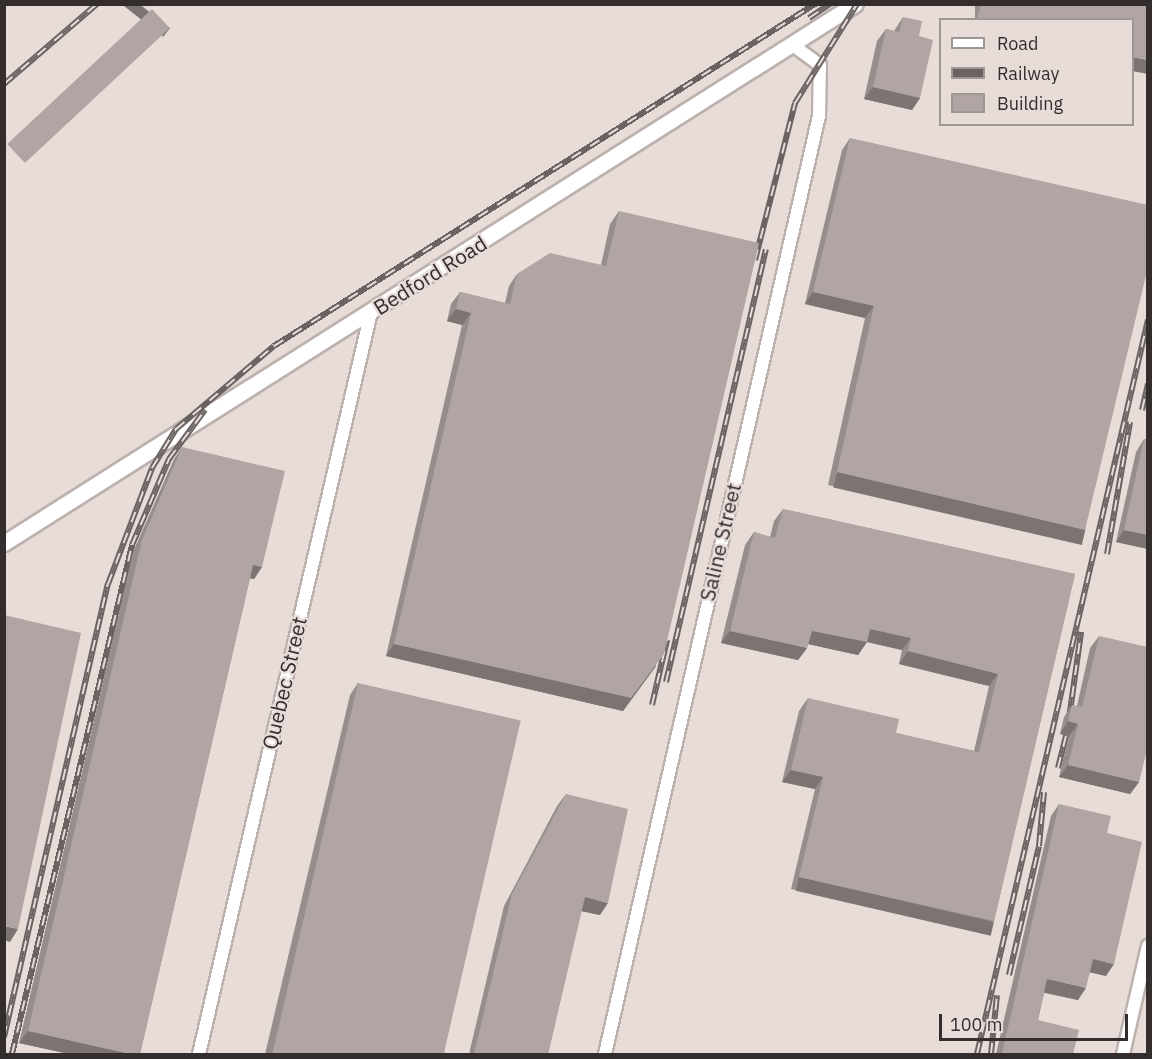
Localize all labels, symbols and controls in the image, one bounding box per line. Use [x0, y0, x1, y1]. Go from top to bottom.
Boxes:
legend [939, 18, 1134, 126]
text: Road [997, 32, 1038, 55]
text: Railway [997, 62, 1059, 85]
text: Building [997, 92, 1063, 115]
street label: Bedford Road [369, 230, 491, 320]
street label: Saline Street [694, 481, 746, 603]
street label: Quebec Street [257, 614, 311, 752]
scale bar [942, 1002, 1131, 1040]
text: 100 m [950, 1013, 1002, 1036]

